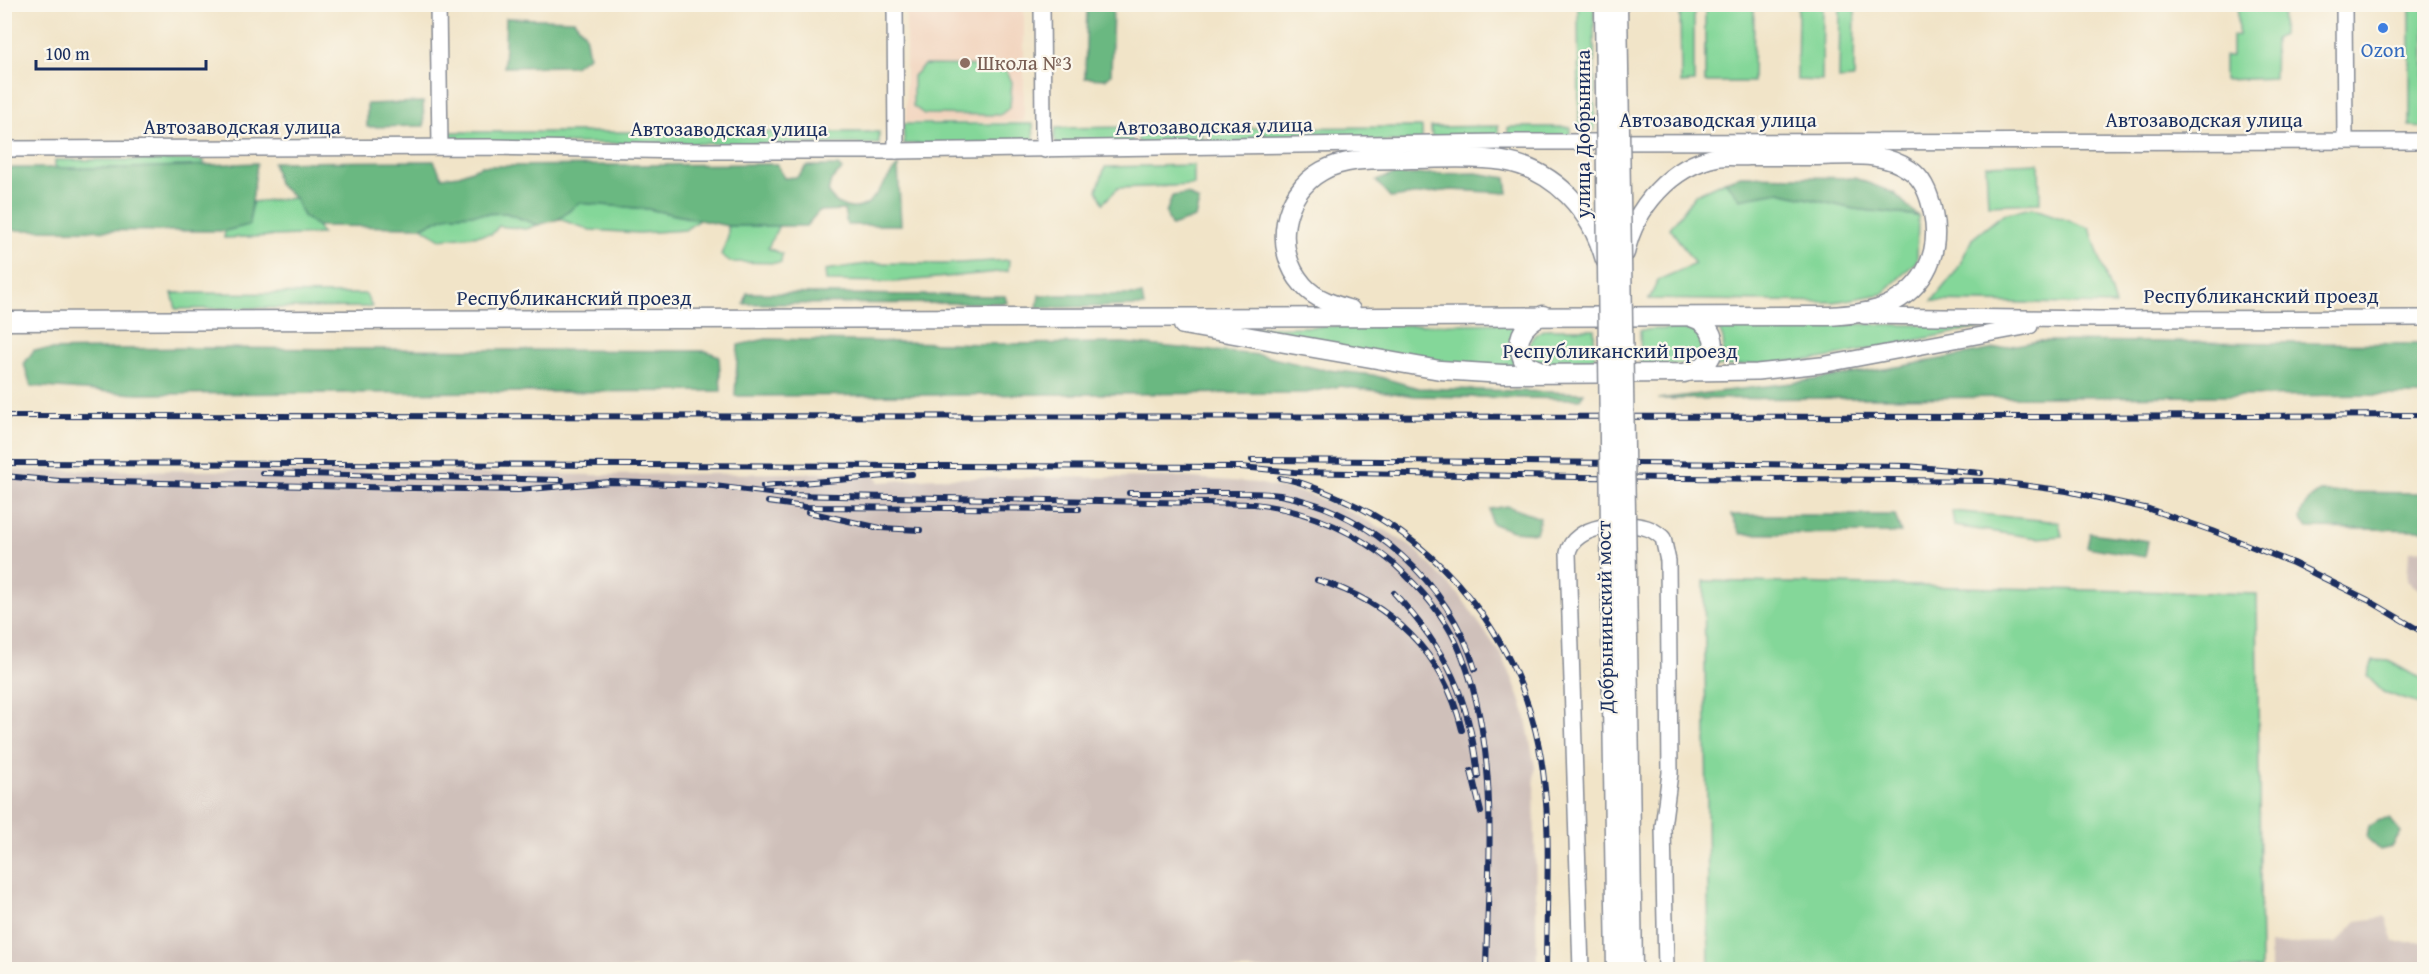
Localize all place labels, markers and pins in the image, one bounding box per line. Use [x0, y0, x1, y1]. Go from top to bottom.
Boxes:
marker: Ozon [2376, 21, 2390, 35]
place label: Ozon [2361, 34, 2405, 65]
place label: Школа №3 [977, 47, 1072, 78]
marker: Школа №3 [958, 56, 972, 70]

